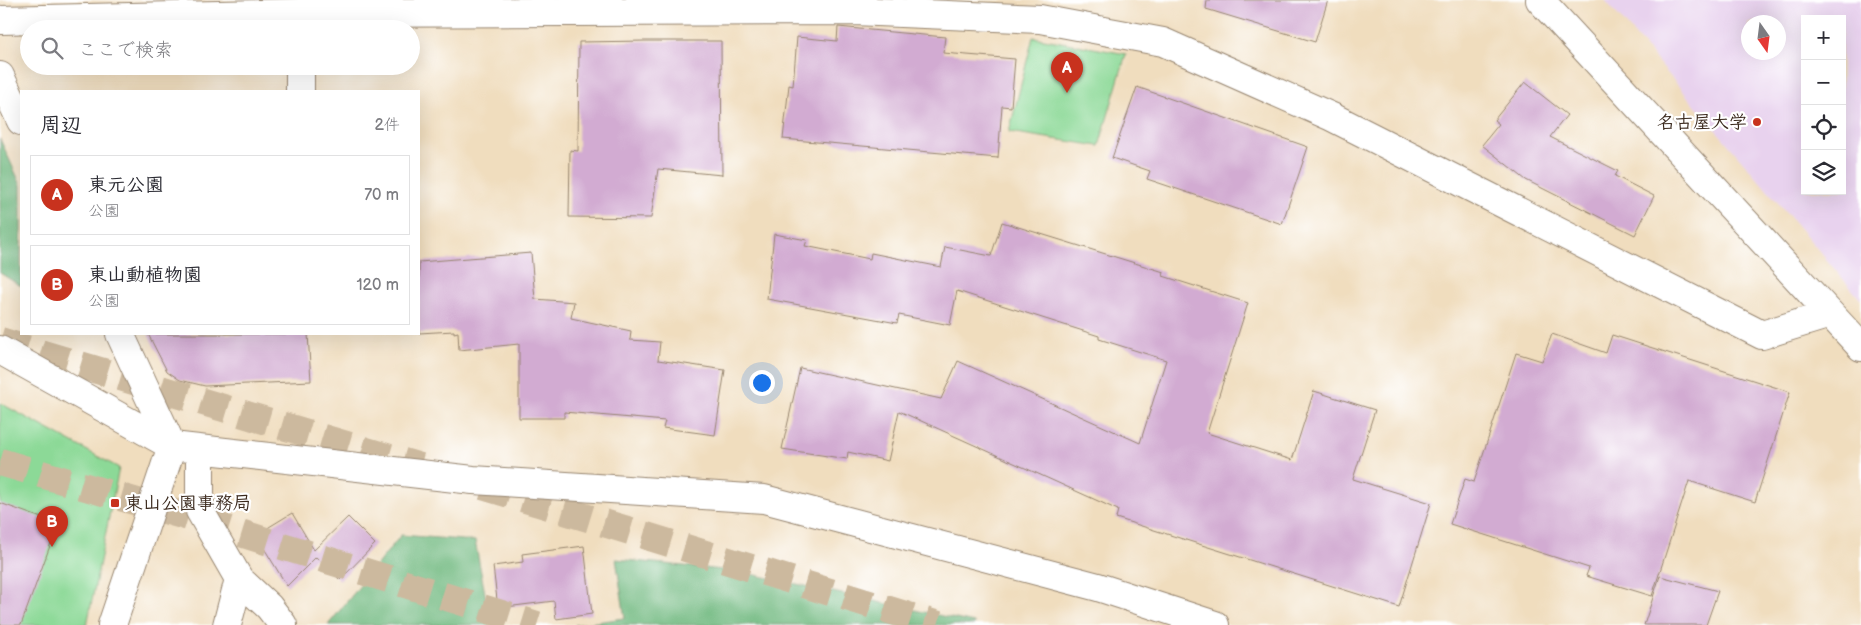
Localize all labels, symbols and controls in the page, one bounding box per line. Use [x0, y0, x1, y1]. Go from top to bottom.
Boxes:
north arrow [1741, 15, 1786, 60]
map controls [1801, 15, 1846, 195]
button: + [1801, 15, 1846, 60]
search box [20, 20, 420, 75]
icon: search [38, 34, 66, 62]
text: ここで検索 [78, 39, 173, 62]
pin: A [1051, 52, 1083, 93]
button: − [1801, 60, 1846, 105]
button: locate [1801, 105, 1846, 150]
place label: 名古屋大学 [1657, 112, 1747, 133]
text: 周辺 [40, 113, 82, 138]
text: 2件 [375, 116, 400, 135]
marker: 名古屋大学 [1751, 116, 1763, 128]
button: layers [1801, 150, 1846, 195]
text: 東元公園 [88, 174, 164, 197]
text: A [52, 186, 62, 205]
text: 70 m [364, 186, 399, 205]
text: 公園 [88, 202, 120, 221]
text: 東山動植物園 [88, 264, 202, 287]
text: B [51, 276, 63, 295]
text: 120 m [356, 276, 399, 295]
text: 公園 [88, 292, 120, 311]
your location [749, 370, 775, 396]
place label: 東山公園事務局 [125, 493, 251, 514]
marker: 東山公園事務局 [109, 497, 121, 509]
pin: B [36, 506, 68, 547]

